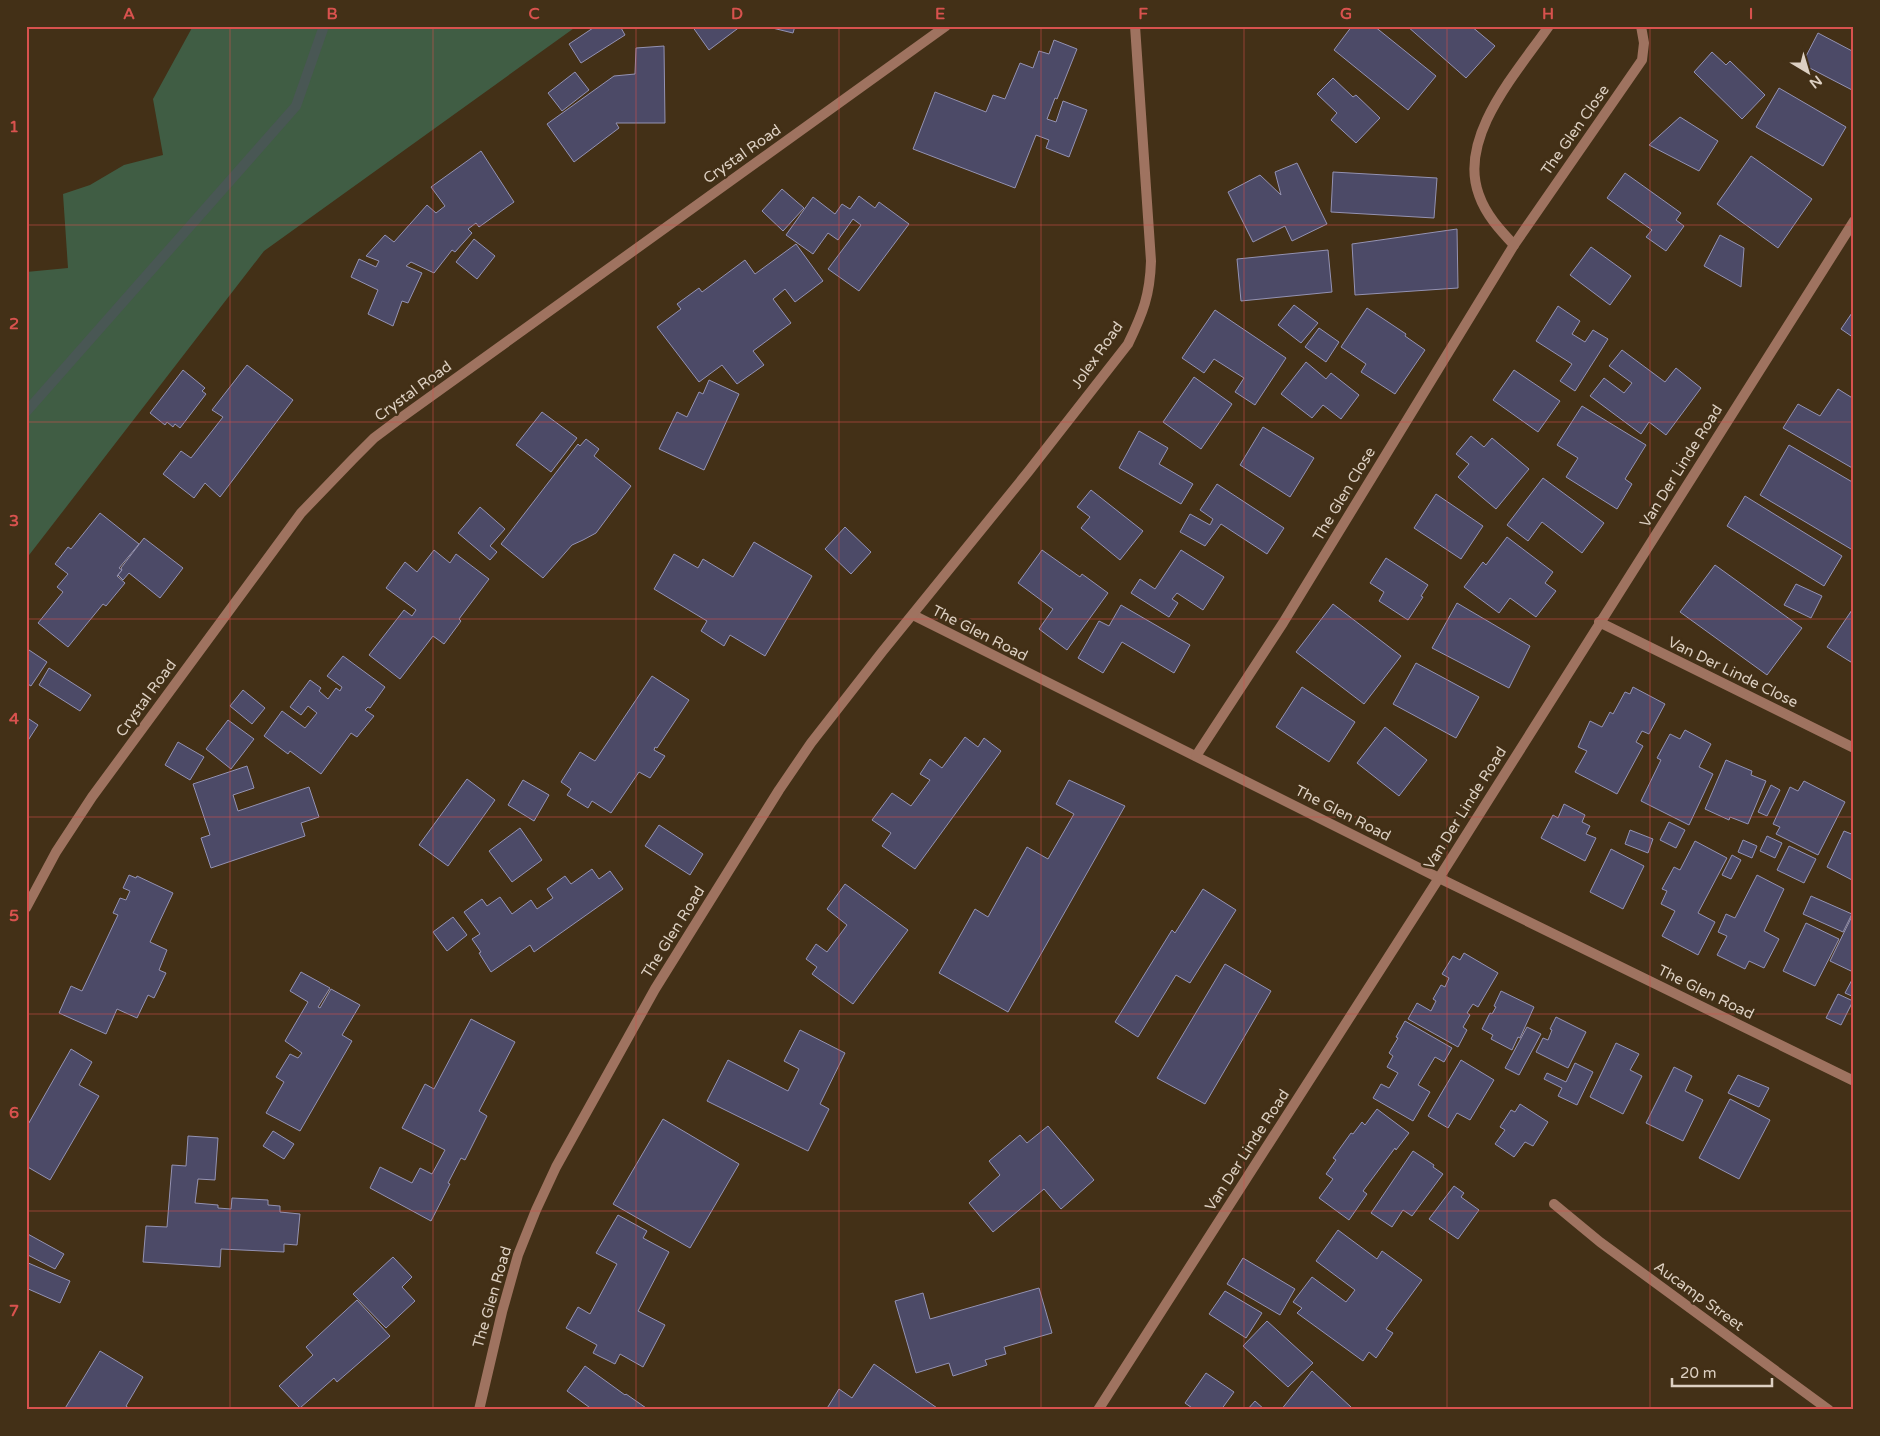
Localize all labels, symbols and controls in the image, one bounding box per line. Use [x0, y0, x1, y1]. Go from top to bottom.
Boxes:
text: A [123, 4, 135, 24]
text: B [326, 4, 338, 24]
text: C [528, 4, 540, 24]
text: D [731, 4, 743, 24]
text: E [935, 4, 945, 24]
text: F [1138, 4, 1148, 24]
text: G [1340, 4, 1352, 24]
text: H [1542, 4, 1554, 24]
text: I [1749, 4, 1753, 24]
north arrow [1782, 48, 1832, 98]
text: N [1806, 72, 1825, 92]
street label: The Glen Close [1537, 81, 1613, 179]
text: 1 [9, 117, 19, 137]
street label: Crystal Road [700, 121, 784, 187]
text: 2 [9, 314, 19, 334]
street label: Jolex Road [1067, 318, 1127, 392]
street label: Crystal Road [371, 357, 455, 425]
street label: Van Der Linde Road [1636, 401, 1726, 531]
street label: The Glen Close [1309, 444, 1379, 544]
text: 3 [9, 511, 19, 531]
street label: The Glen Road [929, 601, 1031, 665]
street label: Van Der Linde Close [1665, 633, 1801, 711]
street label: Crystal Road [112, 656, 180, 740]
text: 4 [9, 709, 19, 729]
street label: Van Der Linde Road [1420, 743, 1510, 873]
street label: The Glen Road [1292, 781, 1394, 845]
street label: The Glen Road [638, 883, 708, 981]
text: 5 [9, 906, 19, 926]
street label: The Glen Road [1655, 961, 1757, 1023]
street label: Van Der Linde Road [1201, 1086, 1293, 1214]
text: 6 [9, 1103, 19, 1123]
street label: The Glen Road [469, 1244, 515, 1350]
street label: Aucamp Street [1651, 1257, 1748, 1335]
text: 7 [9, 1301, 19, 1321]
scale bar [1672, 1356, 1772, 1388]
text: 20 m [1680, 1364, 1717, 1382]

